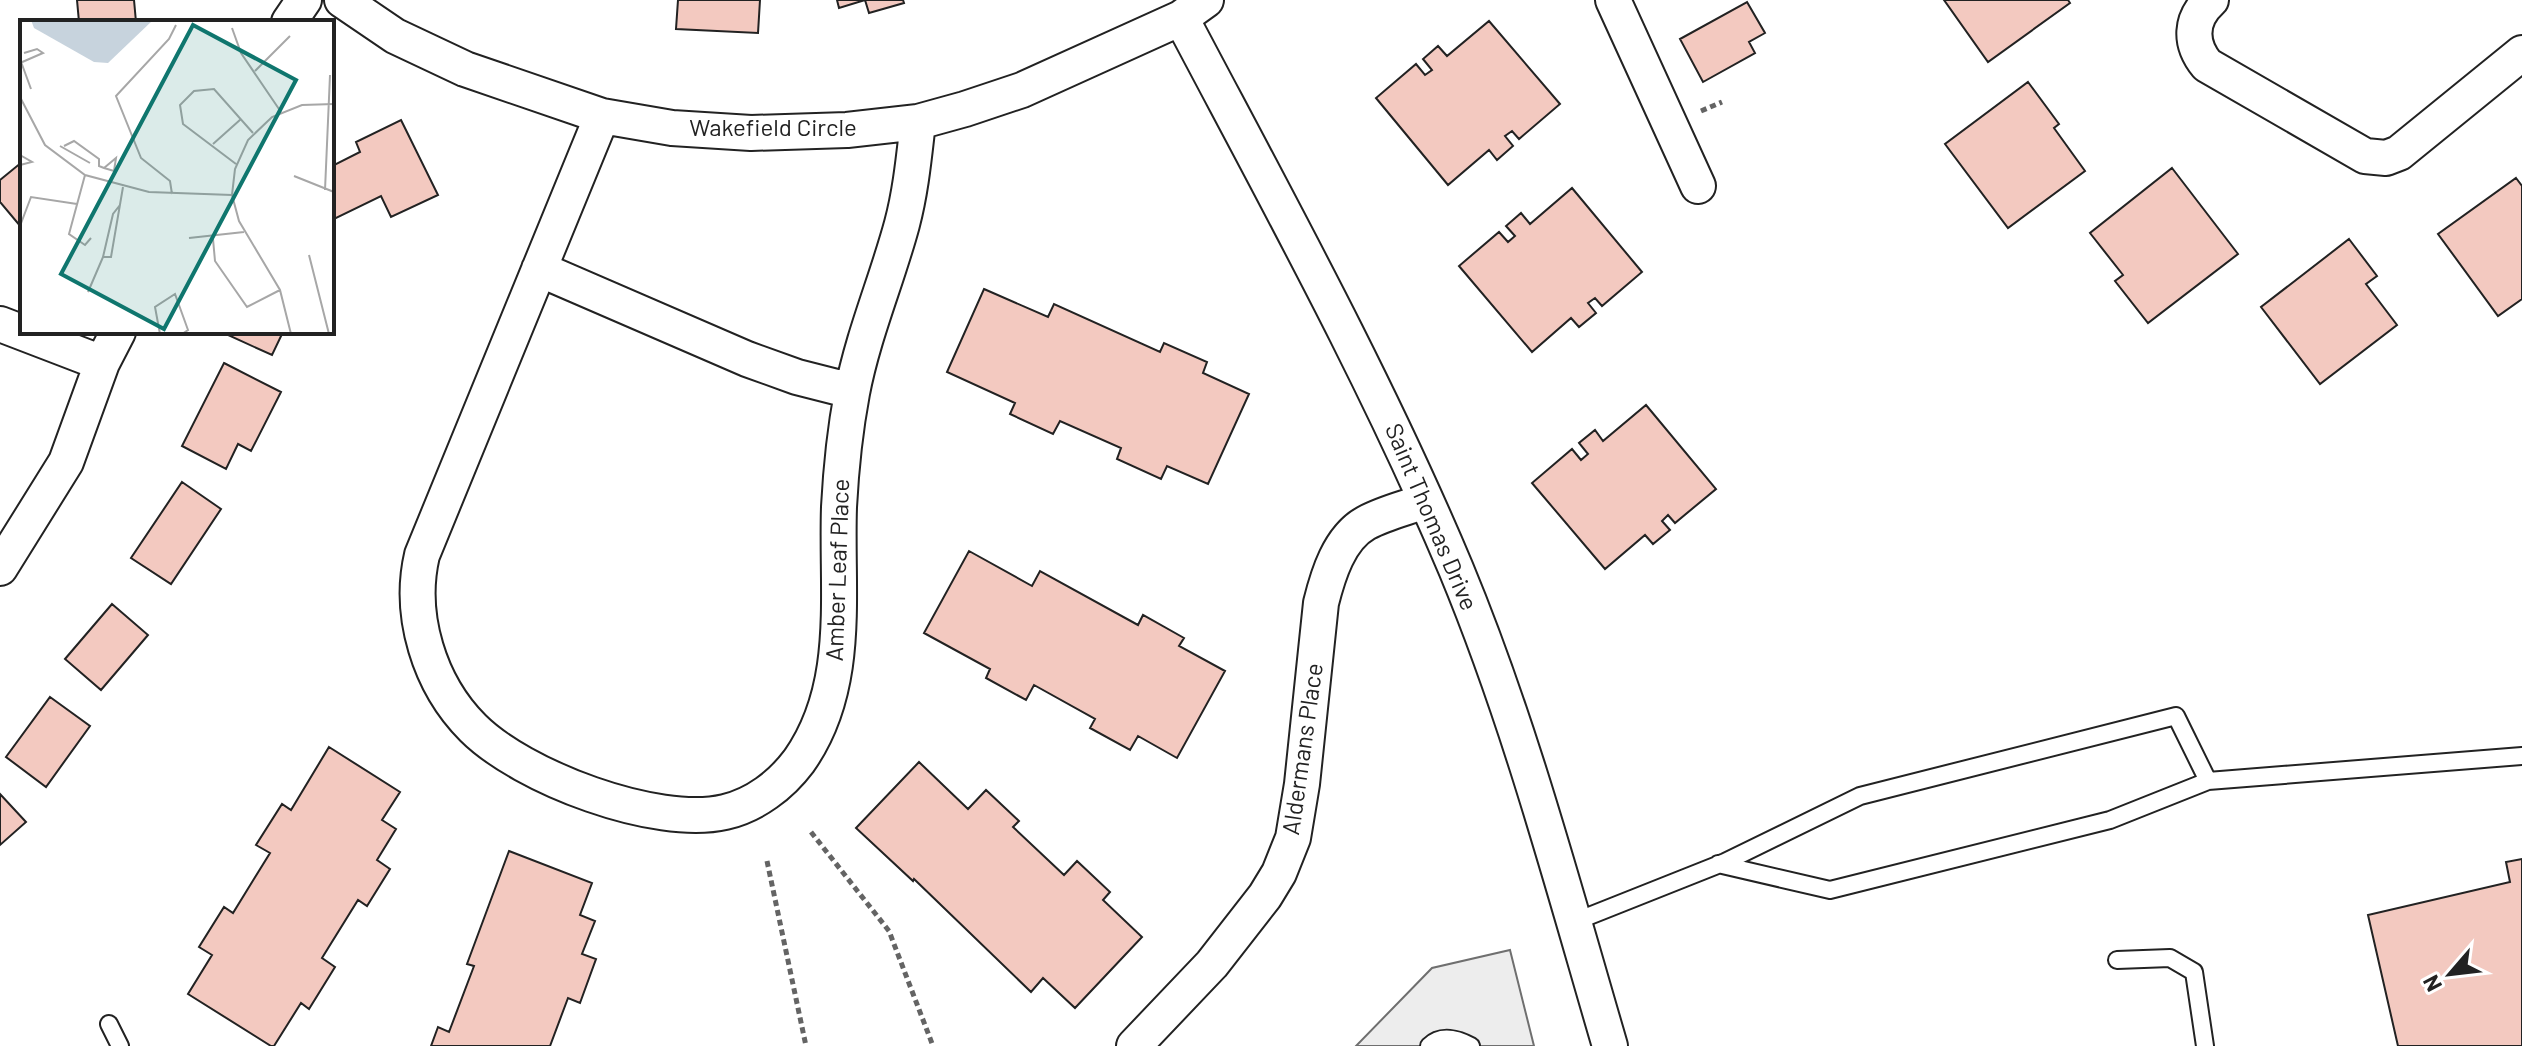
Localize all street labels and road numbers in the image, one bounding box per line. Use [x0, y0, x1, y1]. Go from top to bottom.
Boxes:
street label: Wakefield Circle [689, 112, 857, 141]
street label: Saint Thomas Drive [1380, 419, 1485, 614]
street label: Amber Leaf Place [819, 478, 854, 662]
street label: Aldermans Place [1275, 661, 1328, 837]

